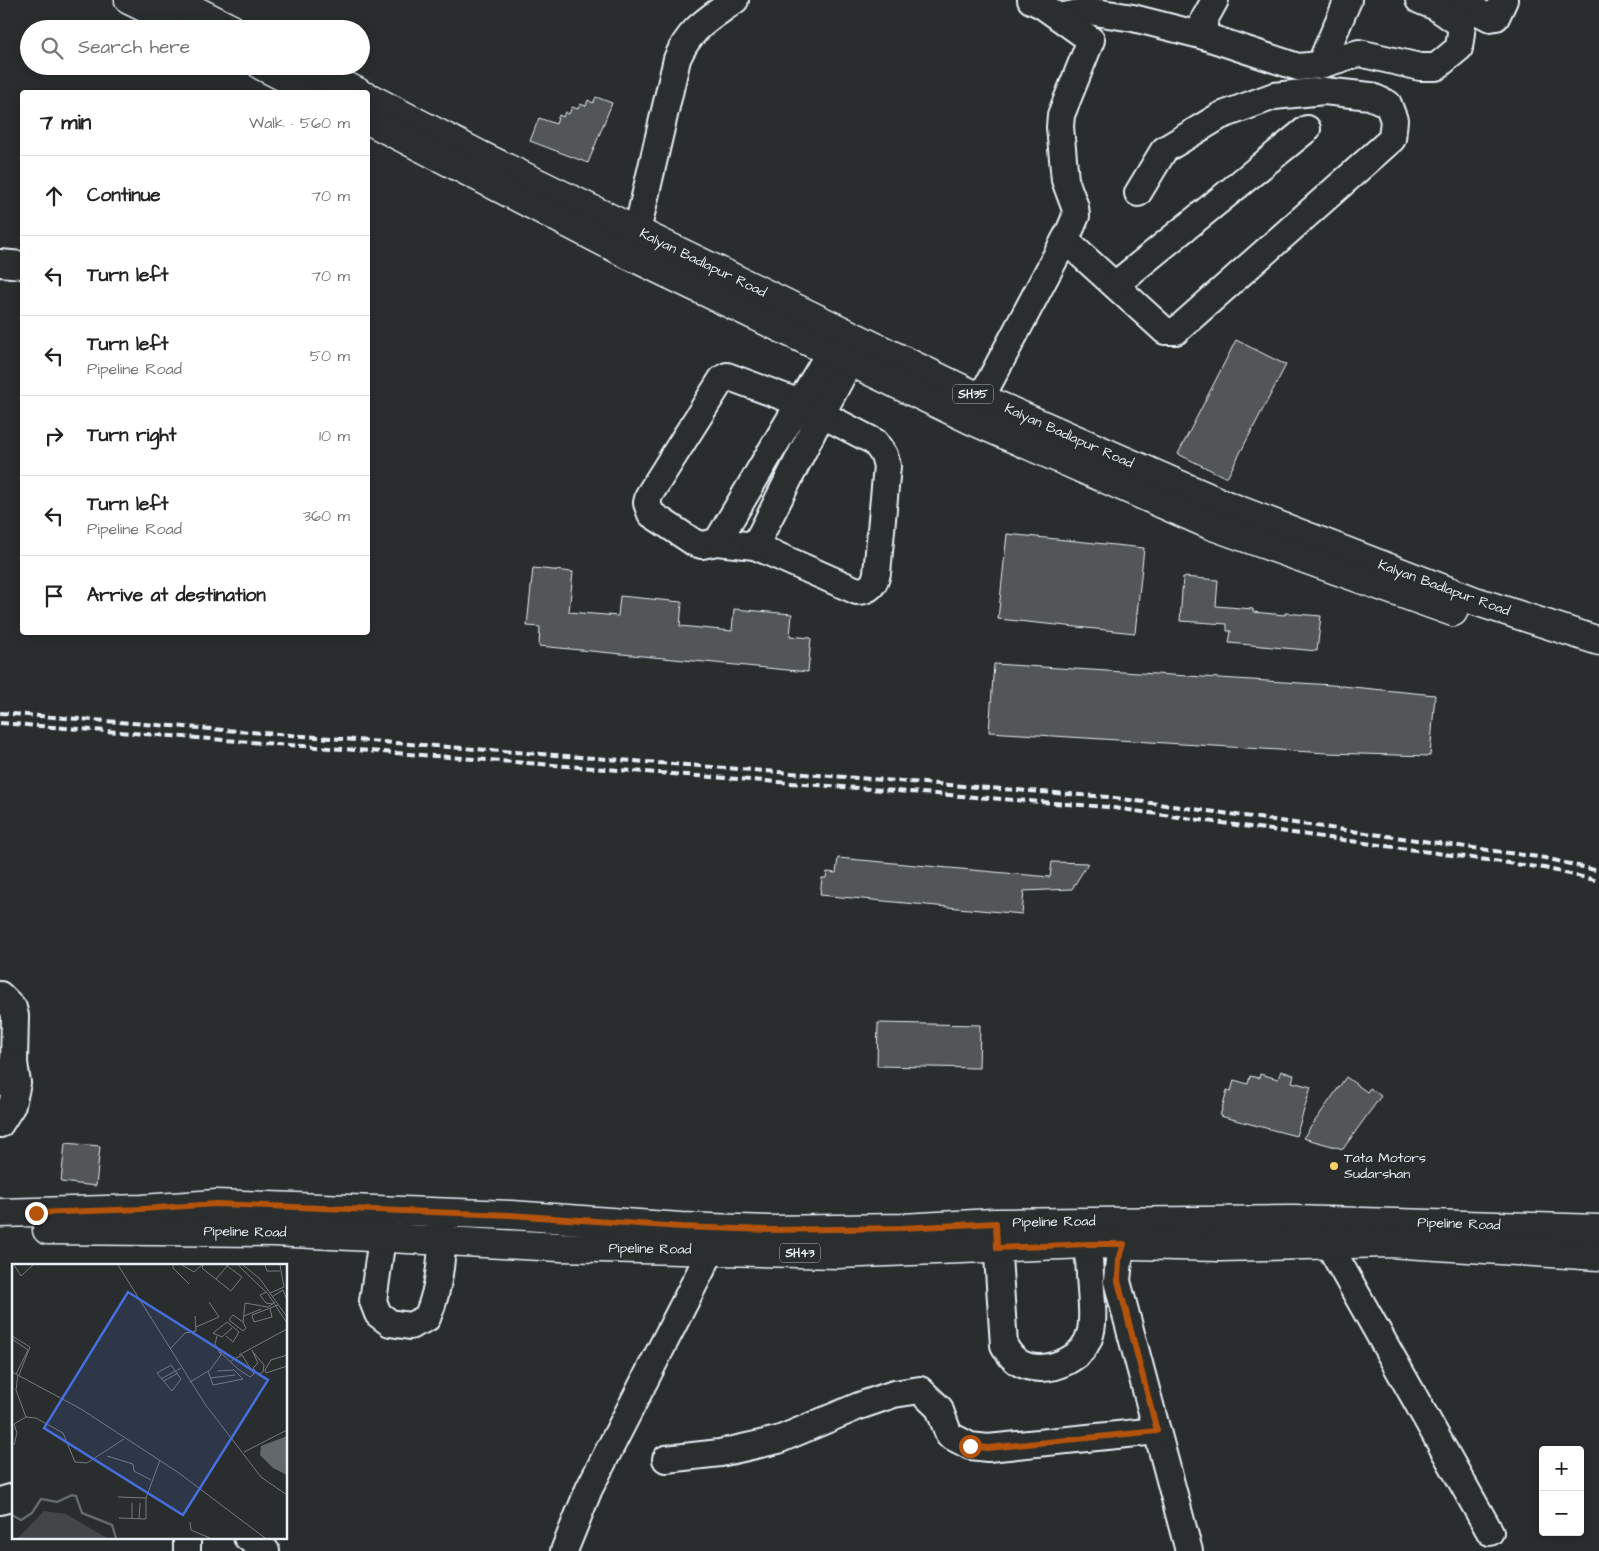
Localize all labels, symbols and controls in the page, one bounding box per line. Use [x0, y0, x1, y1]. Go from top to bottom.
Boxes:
search box [20, 20, 370, 75]
icon: search [38, 34, 66, 62]
text: Search here [78, 34, 190, 61]
text: 7 min [40, 108, 91, 137]
text: Walk · 560 m [249, 112, 350, 134]
icon: ahead [40, 182, 68, 210]
text: Continue [87, 182, 161, 209]
text: 70 m [311, 185, 350, 207]
street label: Kalyan Badlapur Road [636, 224, 770, 302]
icon: left [40, 262, 68, 290]
text: Turn left [87, 262, 168, 289]
text: 70 m [311, 265, 350, 287]
text: Turn left [87, 331, 168, 358]
icon: left [40, 342, 68, 370]
text: 50 m [310, 345, 350, 367]
text: Pipeline Road [87, 358, 182, 380]
road number: SH35 [953, 384, 993, 404]
street label: Kalyan Badlapur Road [1001, 399, 1137, 473]
icon: right [40, 422, 68, 450]
text: Turn right [87, 422, 176, 449]
text: 10 m [319, 425, 350, 447]
text: Turn left [87, 491, 168, 518]
icon: left [40, 502, 68, 530]
text: 360 m [303, 505, 350, 527]
text: Pipeline Road [87, 518, 182, 540]
street label: Kalyan Badlapur Road [1375, 555, 1513, 621]
icon: arrive [40, 582, 68, 610]
text: Arrive at destination [87, 582, 266, 609]
place label: Tata Motors Sudarshan [1344, 1148, 1426, 1184]
marker: Tata Motors Sudarshan [1328, 1160, 1340, 1172]
route end [25, 1202, 48, 1225]
street label: Pipeline Road [1012, 1211, 1096, 1233]
street label: Pipeline Road [1417, 1213, 1501, 1235]
street label: Pipeline Road [203, 1221, 287, 1243]
street label: Pipeline Road [608, 1238, 692, 1260]
road number: SH43 [780, 1244, 820, 1262]
inset map [12, 1264, 288, 1538]
route start [959, 1435, 982, 1458]
map controls [1539, 1446, 1584, 1536]
button: + [1539, 1446, 1584, 1491]
button: − [1539, 1491, 1584, 1536]

